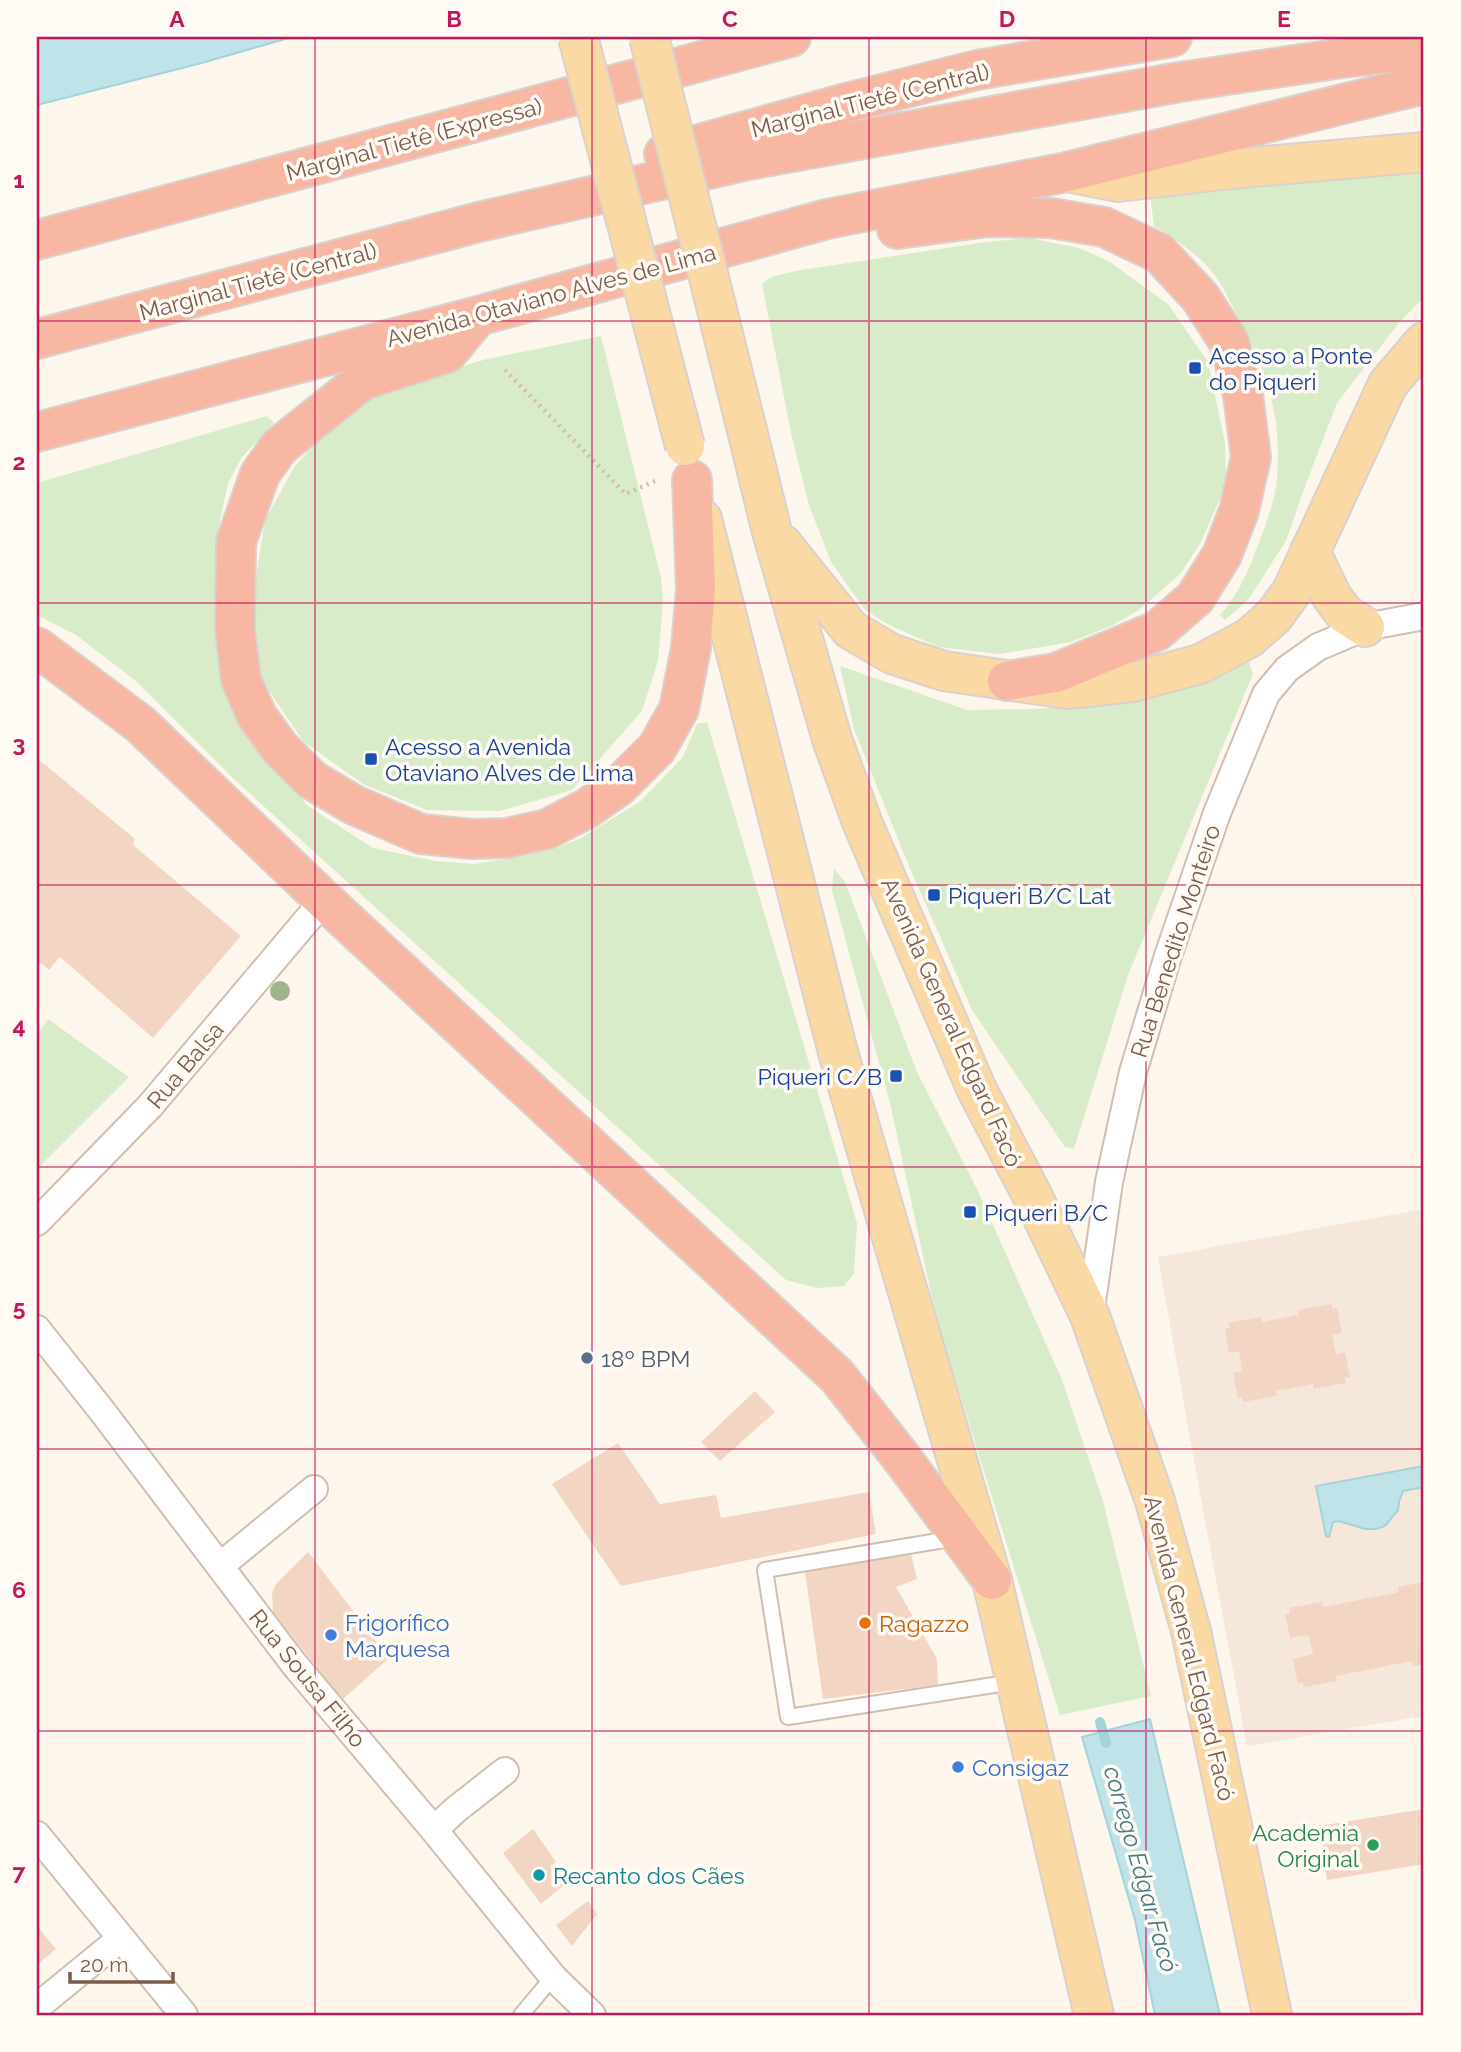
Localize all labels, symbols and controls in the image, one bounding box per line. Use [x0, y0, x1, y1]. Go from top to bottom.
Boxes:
text: A [169, 5, 185, 32]
text: B [446, 5, 462, 32]
text: C [722, 5, 738, 32]
text: D [999, 5, 1015, 32]
text: E [1277, 5, 1291, 32]
street label: Marginal Tietê (Central) [748, 57, 992, 143]
street label: Marginal Tietê (Expressa) [283, 92, 545, 186]
text: 1 [13, 166, 25, 193]
street label: Marginal Tietê (Central) [136, 236, 380, 326]
street label: Avenida Otaviano Alves de Lima [383, 238, 719, 352]
place label: Acesso a Ponte do Piqueri [1209, 342, 1372, 395]
marker: Acesso a Ponte do Piqueri [1187, 360, 1203, 376]
text: 2 [13, 448, 25, 475]
text: 3 [13, 730, 25, 757]
place label: Acesso a Avenida Otaviano Alves de Lima [385, 733, 634, 786]
marker: Acesso a Avenida Otaviano Alves de Lima [363, 751, 379, 767]
street label: Rua Benedito Monteiro [1125, 821, 1225, 1061]
street label: Avenida General Edgard Facó [876, 873, 1028, 1171]
place label: Piqueri B/C Lat [948, 882, 1112, 909]
marker: Piqueri B/C Lat [926, 887, 942, 903]
text: 4 [12, 1012, 26, 1039]
street label: Rua Balsa [141, 1016, 229, 1114]
place label: Piqueri C/B [757, 1063, 882, 1090]
marker: Piqueri C/B [888, 1068, 904, 1084]
place label: Piqueri B/C [984, 1199, 1108, 1226]
marker: Piqueri B/C [962, 1204, 978, 1220]
text: 5 [13, 1294, 26, 1321]
place label: 18º BPM [601, 1345, 690, 1372]
marker: 18º BPM [579, 1350, 595, 1366]
street label: Avenida General Edgard Facó [1139, 1493, 1241, 1803]
text: 6 [12, 1576, 26, 1603]
street label: Rua Sousa Filho [244, 1604, 372, 1752]
place label: Frigorífico Marquesa [345, 1609, 450, 1662]
place label: Ragazzo [879, 1610, 969, 1637]
marker: Ragazzo [857, 1615, 873, 1631]
marker: Frigorífico Marquesa [323, 1627, 339, 1643]
place label: Consigaz [972, 1754, 1069, 1781]
marker: Consigaz [950, 1759, 966, 1775]
water label: corrego Edgar Facó [1098, 1763, 1184, 1975]
place label: Academia Original [1252, 1819, 1360, 1872]
marker: Academia Original [1365, 1837, 1381, 1853]
text: 7 [13, 1858, 26, 1885]
place label: Recanto dos Cães [553, 1862, 745, 1889]
marker: Recanto dos Cães [531, 1867, 547, 1883]
scale bar [70, 1940, 173, 1984]
text: 20 m [80, 1952, 128, 1977]

